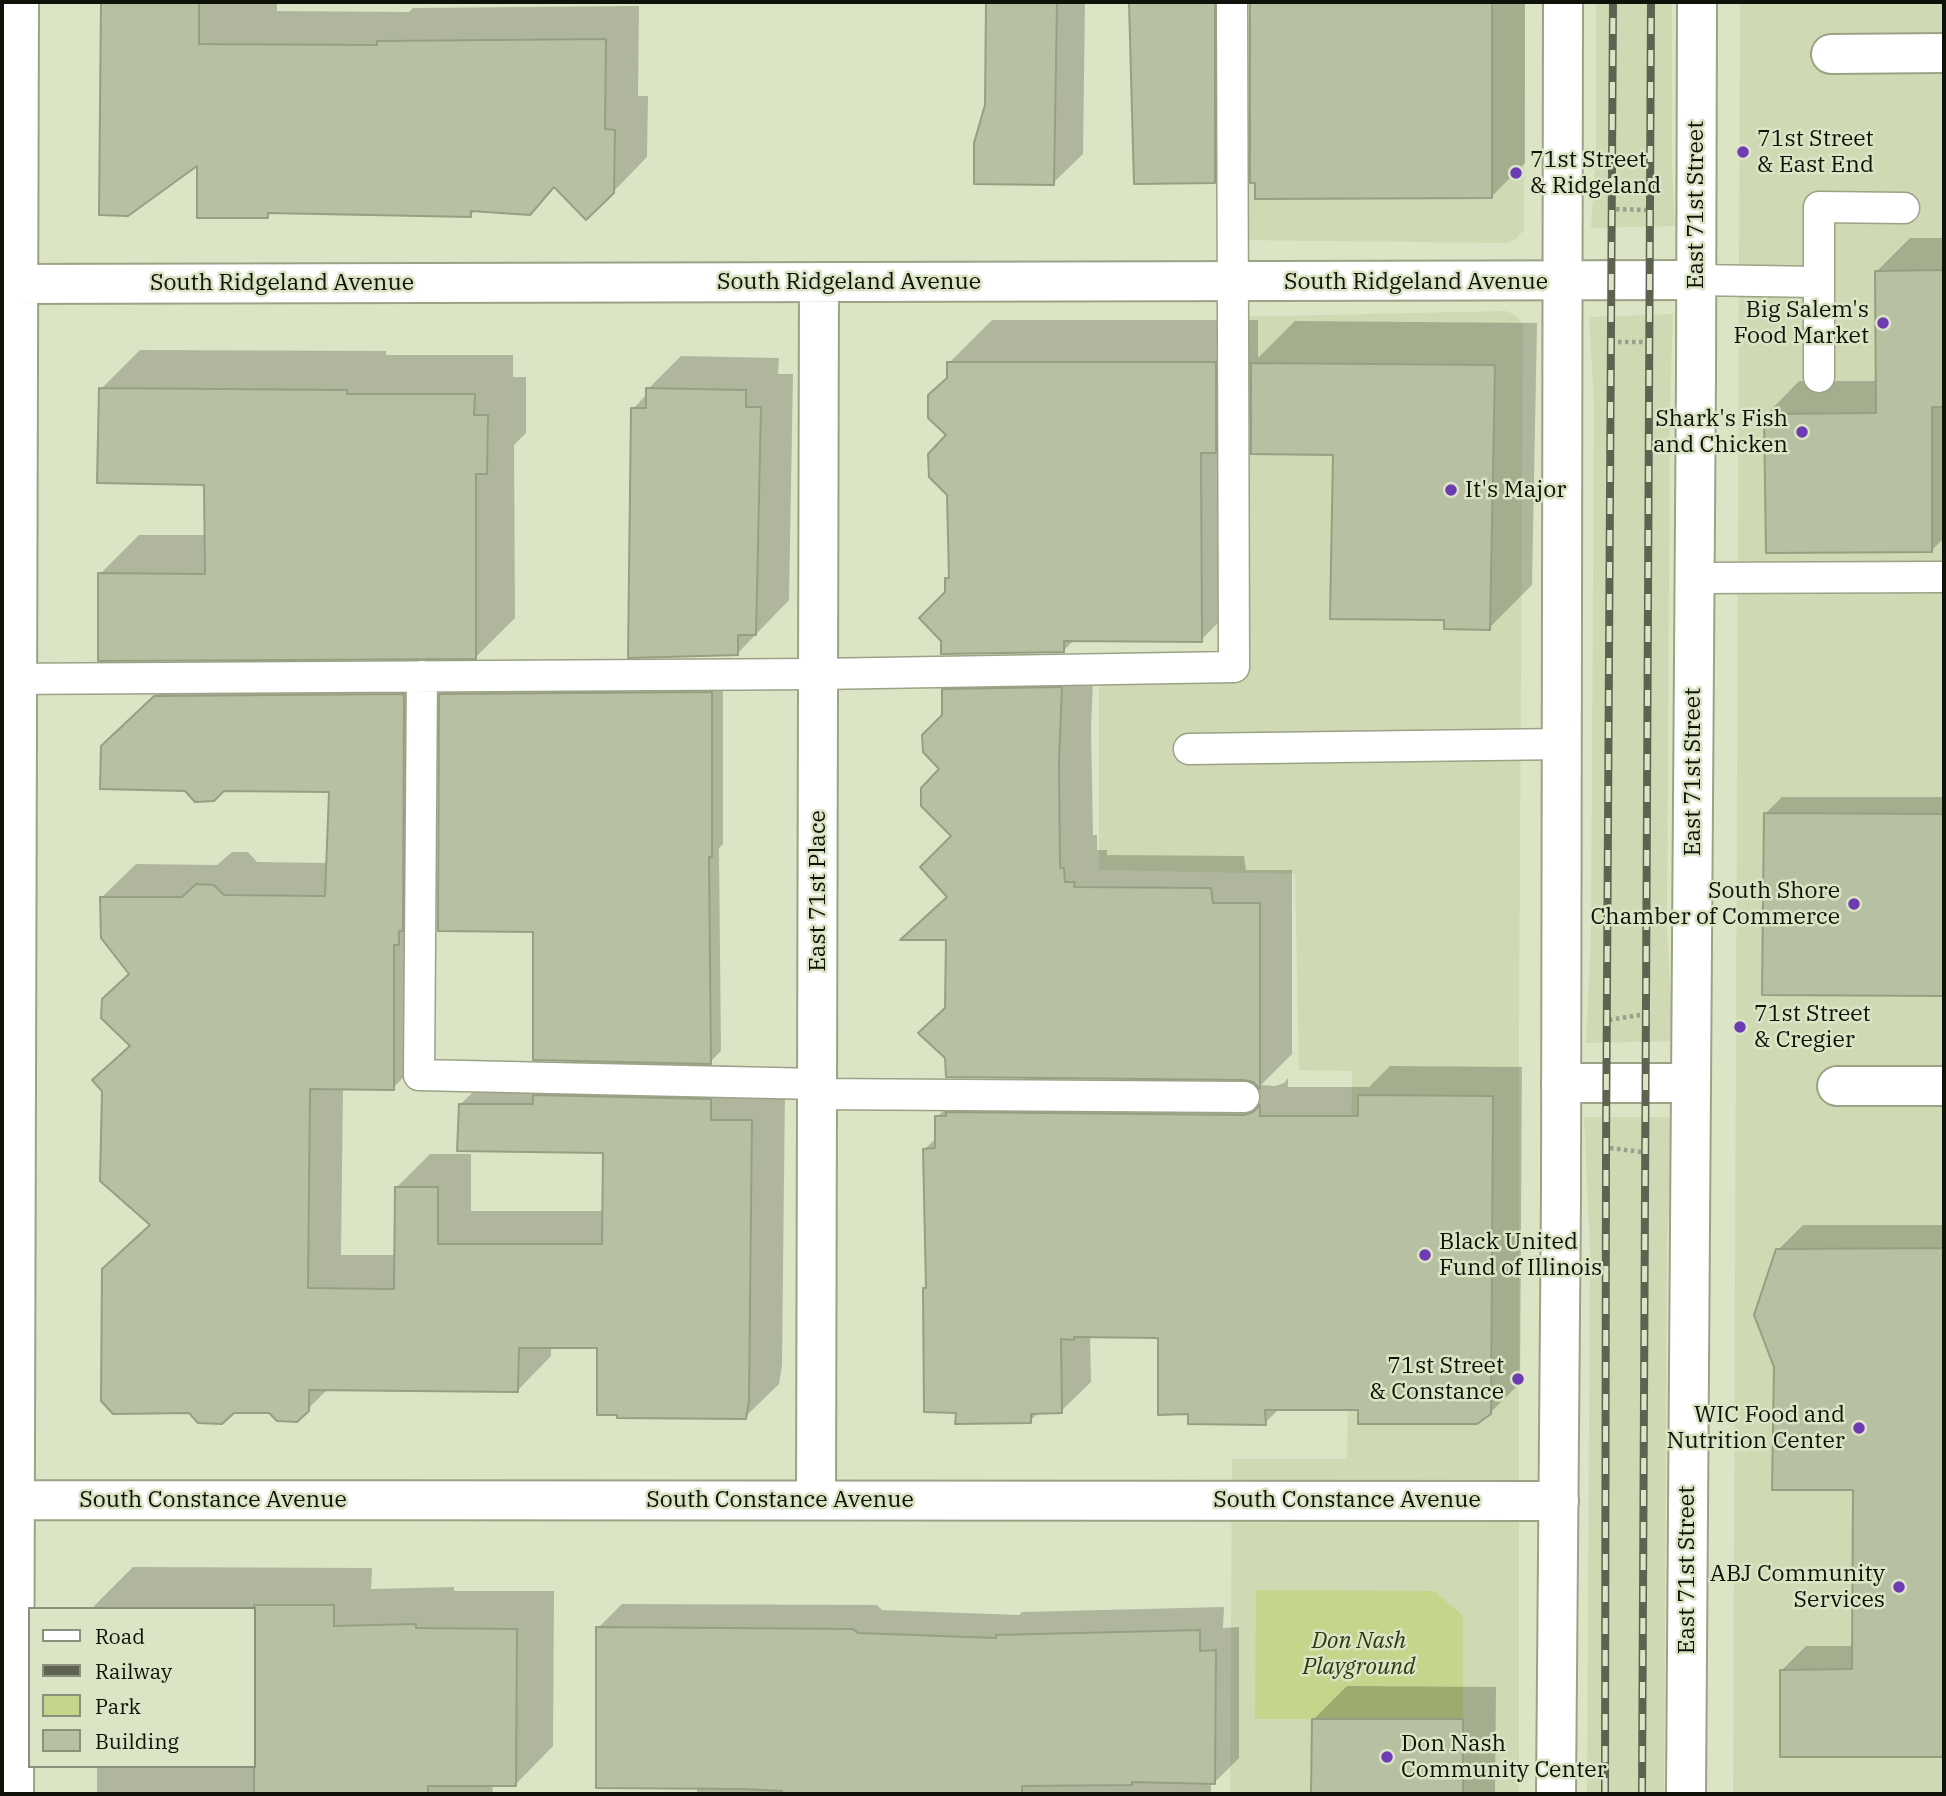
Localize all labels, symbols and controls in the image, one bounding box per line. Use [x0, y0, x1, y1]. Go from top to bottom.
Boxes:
street label: East 71st Street [1682, 121, 1710, 289]
place label: 71st Street & East End [1757, 125, 1874, 179]
marker: 71st Street & East End [1735, 144, 1751, 160]
place label: 71st Street & Ridgeland [1530, 146, 1661, 200]
marker: 71st Street & Ridgeland [1508, 165, 1524, 181]
street label: South Ridgeland Avenue [717, 268, 981, 296]
street label: South Ridgeland Avenue [1284, 268, 1548, 296]
street label: South Ridgeland Avenue [150, 269, 414, 297]
place label: Big Salem's Food Market [1733, 296, 1869, 350]
marker: Big Salem's Food Market [1875, 315, 1891, 331]
place label: Shark's Fish and Chicken [1653, 405, 1788, 459]
marker: Shark's Fish and Chicken [1794, 424, 1810, 440]
place label: It's Major [1465, 476, 1566, 504]
marker: It's Major [1443, 482, 1459, 498]
street label: East 71st Street [1679, 688, 1707, 856]
street label: East 71st Place [804, 810, 832, 972]
place label: South Shore Chamber of Commerce [1590, 877, 1840, 931]
marker: South Shore Chamber of Commerce [1846, 896, 1862, 912]
place label: 71st Street & Cregier [1754, 1000, 1871, 1054]
marker: 71st Street & Cregier [1732, 1019, 1748, 1035]
place label: Black United Fund of Illinois [1439, 1228, 1602, 1282]
marker: Black United Fund of Illinois [1417, 1247, 1433, 1263]
place label: 71st Street & Constance [1370, 1352, 1504, 1406]
marker: 71st Street & Constance [1510, 1371, 1526, 1387]
place label: WIC Food and Nutrition Center [1667, 1401, 1845, 1455]
marker: WIC Food and Nutrition Center [1851, 1420, 1867, 1436]
street label: South Constance Avenue [79, 1486, 347, 1514]
street label: South Constance Avenue [646, 1486, 914, 1514]
street label: South Constance Avenue [1213, 1486, 1481, 1514]
street label: East 71st Street [1673, 1486, 1701, 1654]
place label: ABJ Community Services [1710, 1560, 1885, 1614]
marker: ABJ Community Services [1891, 1579, 1907, 1595]
legend [28, 1607, 256, 1768]
text: Road [95, 1622, 145, 1650]
park label: Don Nash Playground [1302, 1627, 1416, 1681]
text: Railway [95, 1657, 172, 1685]
text: Park [95, 1692, 141, 1720]
text: Building [95, 1727, 179, 1755]
place label: Don Nash Community Center [1401, 1730, 1607, 1784]
marker: Don Nash Community Center [1379, 1749, 1395, 1765]

